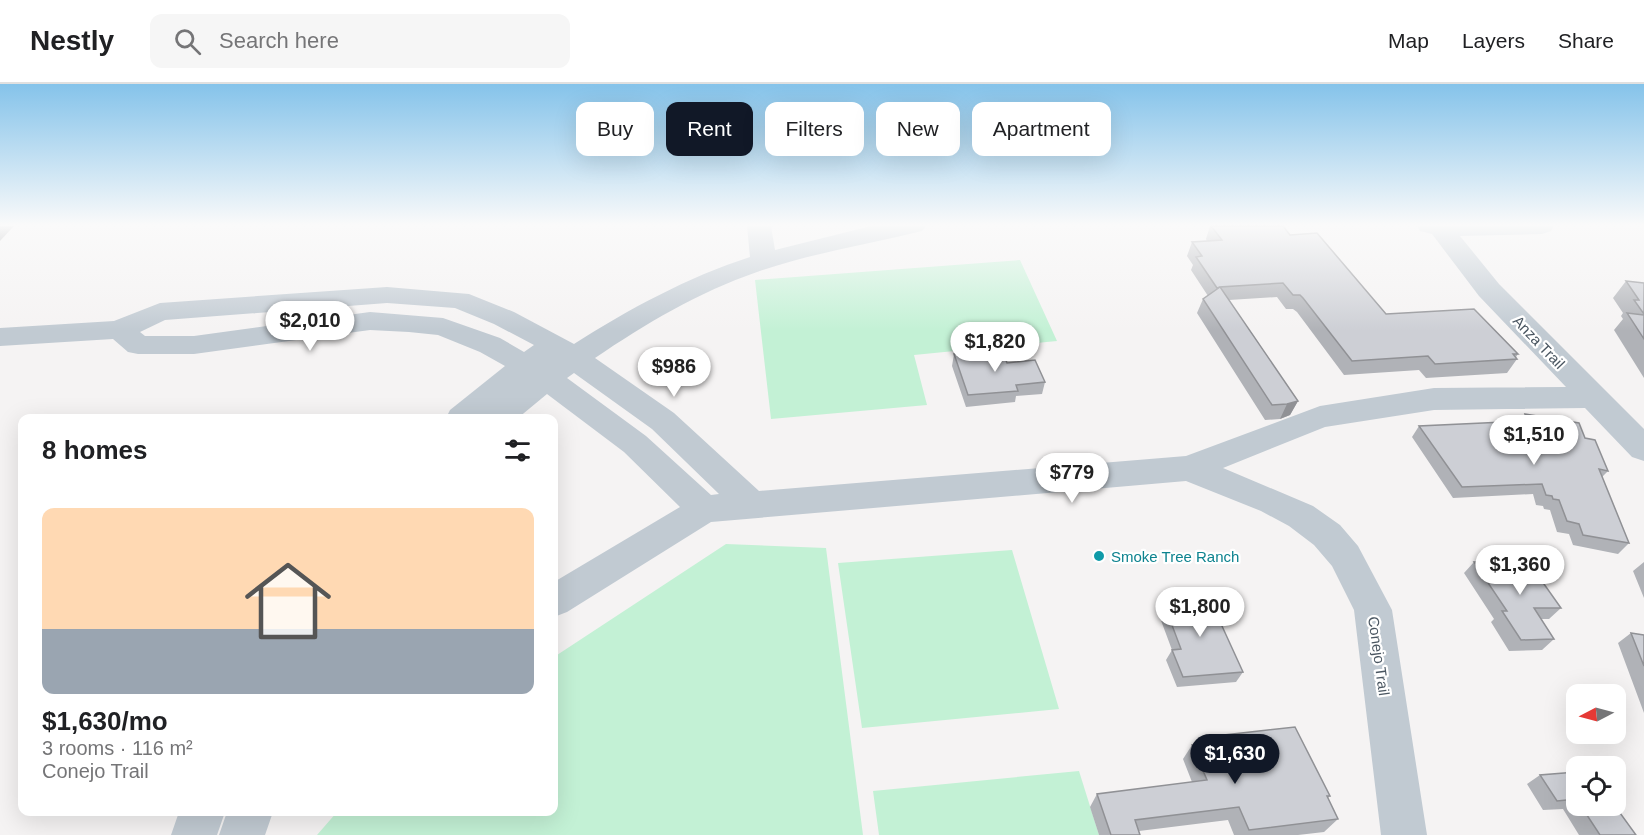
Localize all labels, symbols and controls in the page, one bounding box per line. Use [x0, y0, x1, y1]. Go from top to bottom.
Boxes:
search box [150, 14, 570, 68]
text: Nestly [30, 25, 114, 56]
icon: search [171, 25, 204, 58]
text: Search here [219, 28, 339, 53]
text: Map [1388, 29, 1429, 52]
text: Layers [1462, 29, 1525, 52]
text: Share [1558, 29, 1614, 52]
chip: Buy [576, 102, 654, 156]
chip: Rent [666, 102, 753, 156]
chip: Filters [765, 102, 864, 156]
chip: New [876, 102, 960, 156]
chip: Apartment [972, 102, 1111, 156]
pin: $2,010 [261, 301, 359, 352]
text: $2,010 [279, 309, 341, 331]
street label: Anza Trail [1510, 312, 1568, 372]
pin: $1,820 [946, 322, 1044, 373]
text: $1,820 [964, 330, 1026, 352]
pin: $986 [638, 347, 710, 398]
text: $986 [652, 355, 696, 377]
pin: $1,510 [1485, 415, 1583, 466]
text: $1,510 [1503, 423, 1565, 445]
icon: filters [501, 434, 534, 467]
text: 8 homes [42, 435, 148, 465]
pin: $779 [1036, 453, 1108, 504]
text: $779 [1050, 461, 1094, 483]
pin: $1,360 [1471, 545, 1569, 596]
icon: home [234, 547, 342, 655]
place label: Smoke Tree Ranch [1111, 548, 1239, 565]
marker: Smoke Tree Ranch [1092, 549, 1106, 563]
text: $1,360 [1489, 553, 1551, 575]
pin: $1,800 [1151, 587, 1249, 638]
text: $1,800 [1169, 595, 1231, 617]
street label: Conejo Trail [1365, 615, 1393, 697]
north arrow [1566, 684, 1626, 744]
map controls [1566, 684, 1626, 816]
text: $1,630/mo [42, 706, 168, 736]
pin: $1,630 [1186, 734, 1284, 785]
text: 3 rooms · 116 m² [42, 737, 193, 759]
text: $1,630 [1204, 742, 1266, 764]
button: locate [1566, 756, 1626, 816]
text: Conejo Trail [42, 760, 149, 782]

